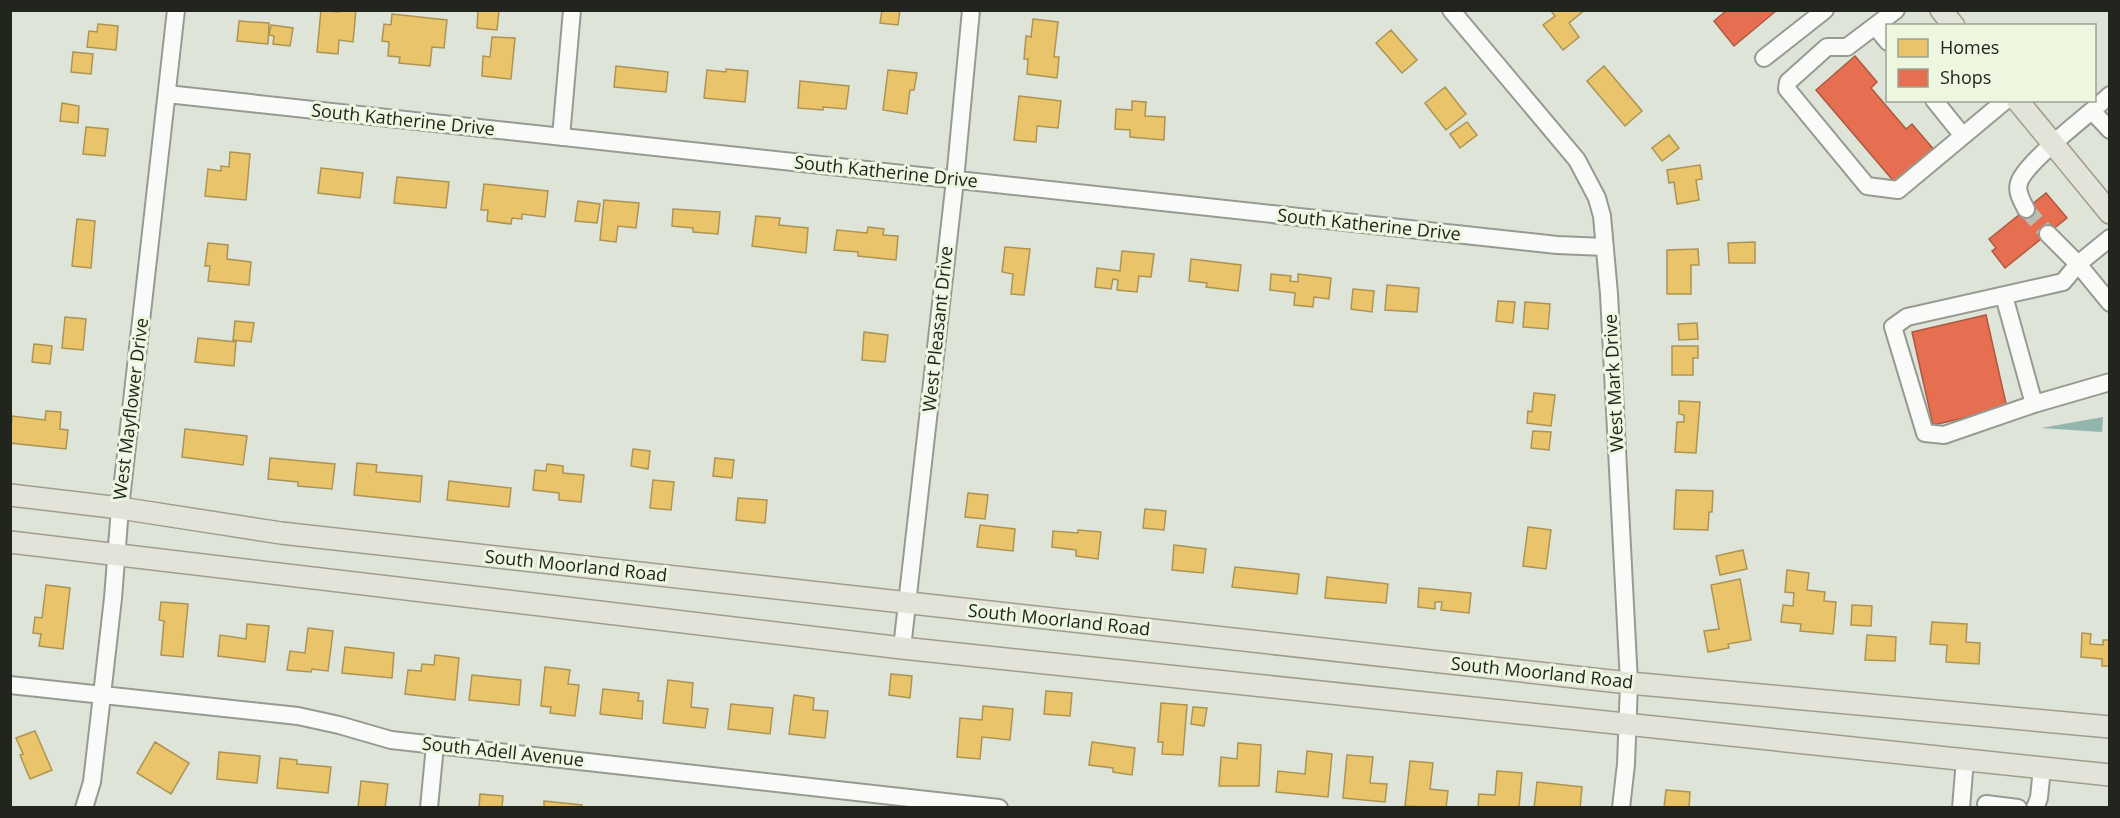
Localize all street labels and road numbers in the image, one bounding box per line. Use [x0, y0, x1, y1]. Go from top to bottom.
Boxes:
street label: South Katherine Drive [310, 97, 496, 141]
street label: South Katherine Drive [793, 149, 979, 193]
street label: South Katherine Drive [1276, 202, 1462, 246]
street label: West Pleasant Drive [916, 245, 958, 413]
street label: West Mark Drive [1597, 313, 1629, 453]
street label: West Mayflower Drive [107, 317, 153, 501]
street label: South Moorland Road [484, 543, 669, 587]
street label: South Moorland Road [967, 597, 1152, 641]
street label: South Moorland Road [1450, 650, 1635, 694]
street label: South Adell Avenue [421, 731, 585, 771]

